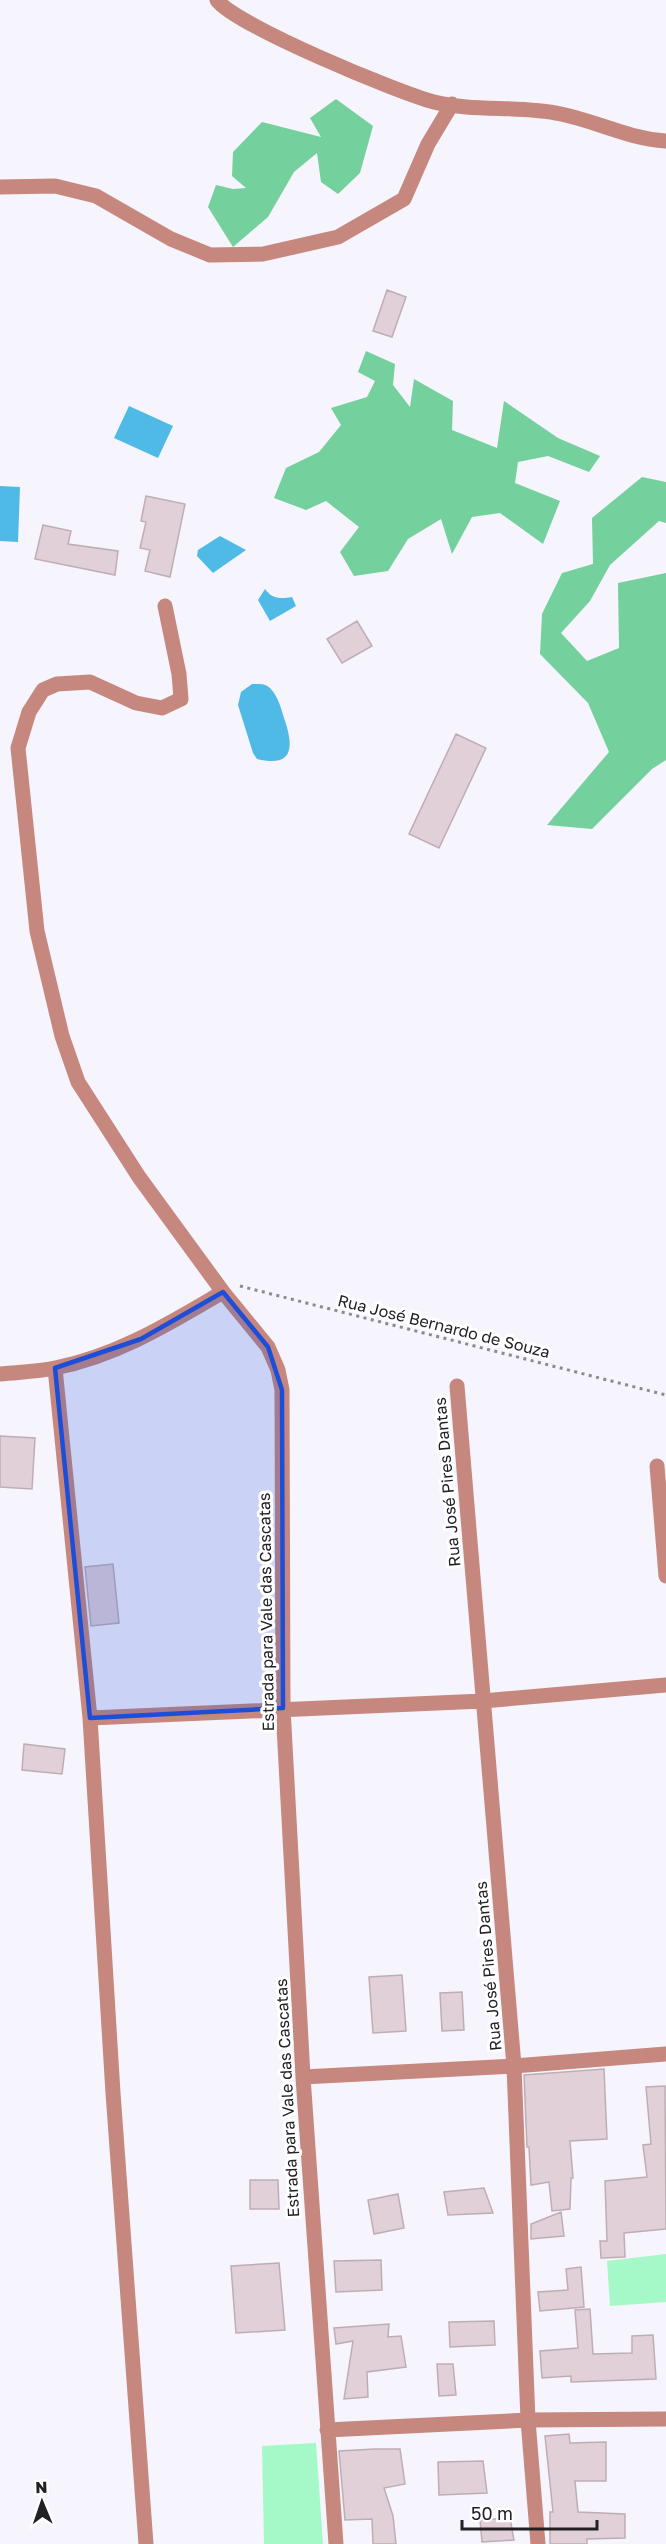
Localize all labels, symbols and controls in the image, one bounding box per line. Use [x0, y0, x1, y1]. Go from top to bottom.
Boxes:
street label: Rua José Bernardo de Souza [336, 1290, 552, 1362]
street label: Rua José Pires Dantas [430, 1396, 464, 1568]
street label: Estrada para Vale das Cascatas [254, 1492, 278, 1732]
street label: Rua José Pires Dantas [471, 1880, 505, 2052]
street label: Estrada para Vale das Cascatas [271, 1978, 303, 2218]
north arrow [12, 2472, 72, 2532]
text: N [35, 2477, 48, 2497]
scale bar [462, 2493, 597, 2531]
text: 50 m [471, 2502, 513, 2524]

